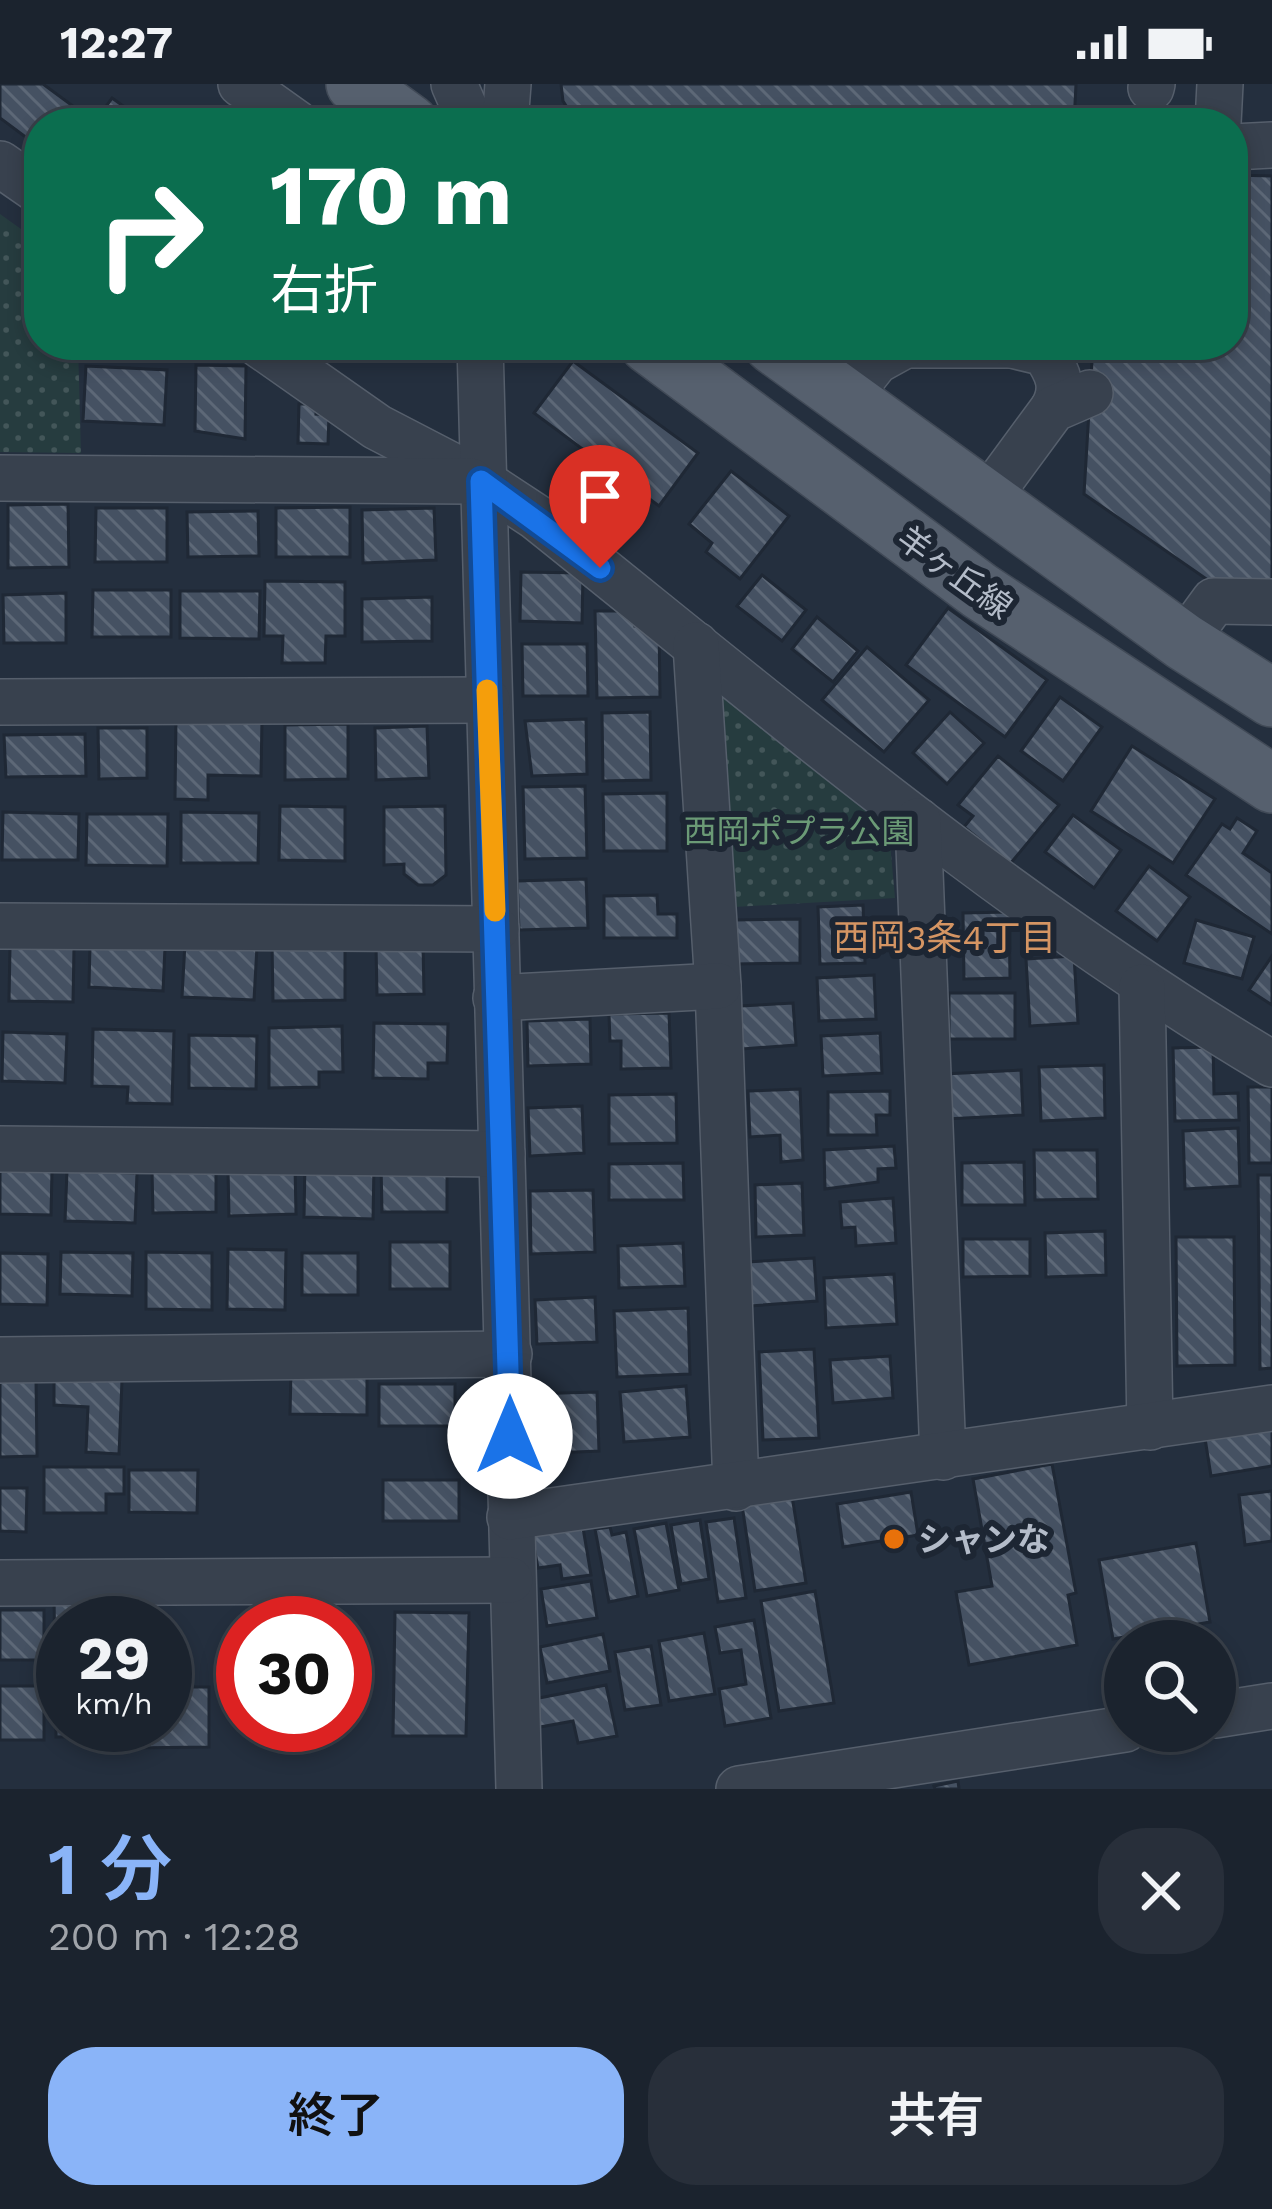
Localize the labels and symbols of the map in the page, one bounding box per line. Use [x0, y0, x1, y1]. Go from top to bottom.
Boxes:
pin [549, 445, 651, 568]
street label: 羊ヶ丘線 [890, 518, 1020, 627]
park label: 西岡ポプラ公園 [684, 812, 915, 851]
district label: 西岡3条4丁目 [834, 917, 1056, 959]
position arrow [447, 1373, 573, 1499]
place label: シャンな [918, 1520, 1050, 1559]
marker: シャンな [881, 1526, 907, 1552]
speed limit sign: 30 [216, 1596, 372, 1752]

